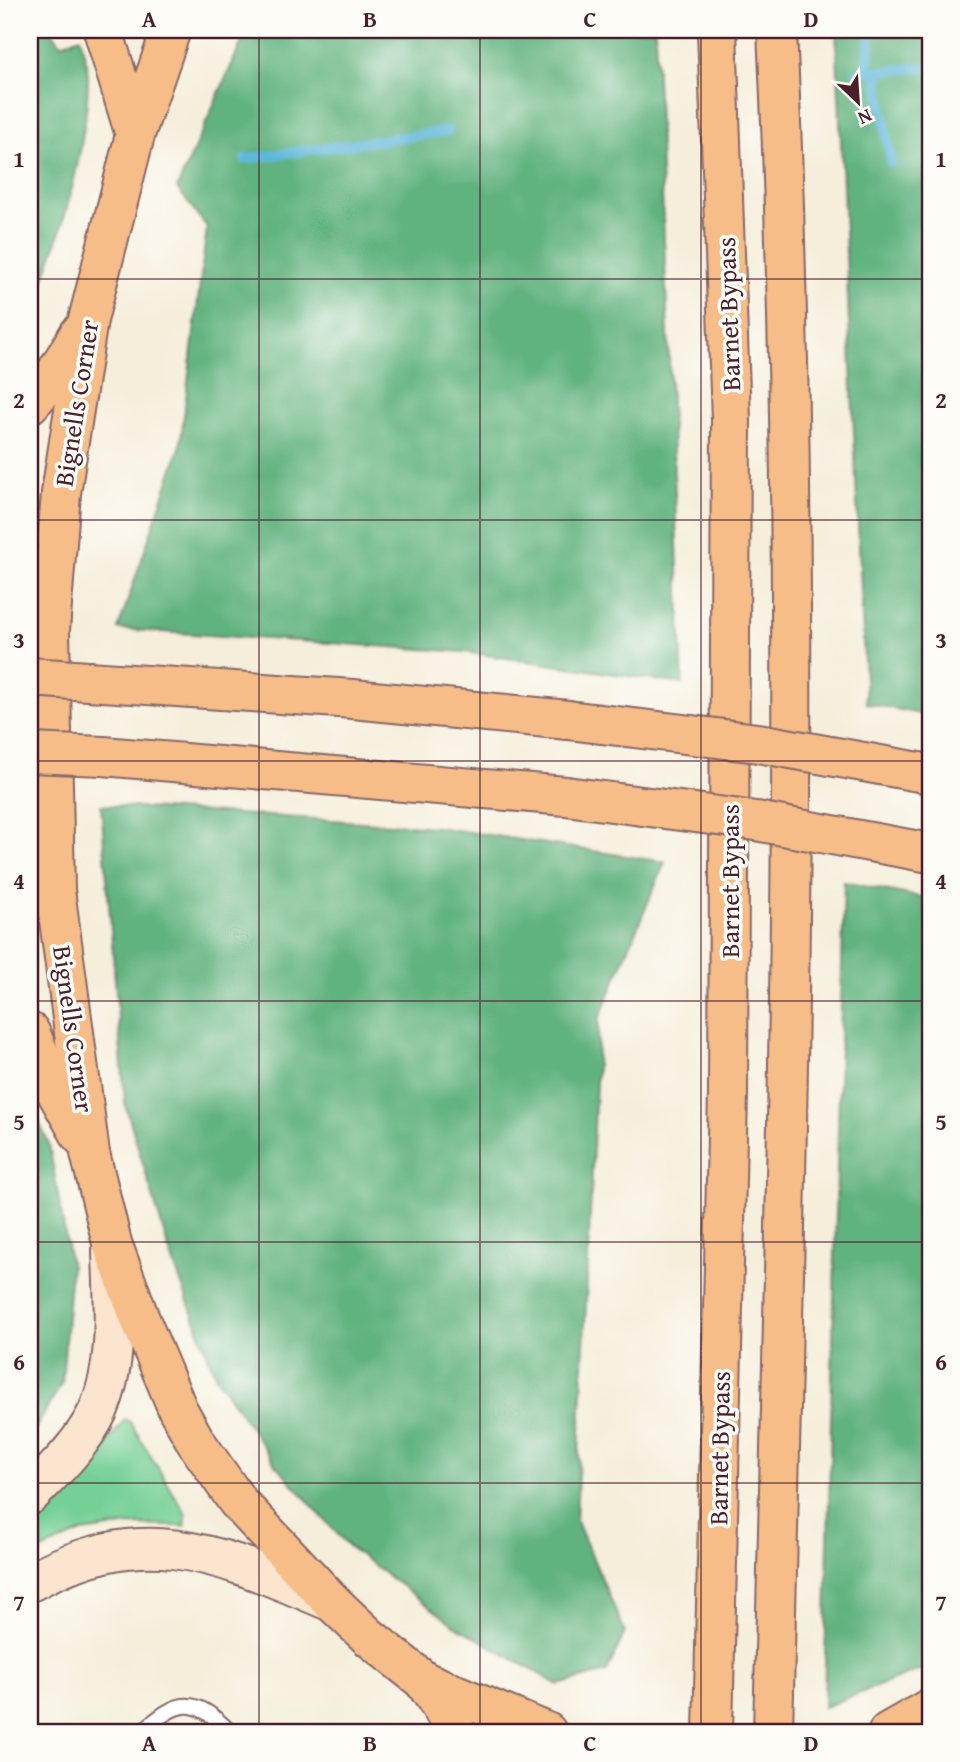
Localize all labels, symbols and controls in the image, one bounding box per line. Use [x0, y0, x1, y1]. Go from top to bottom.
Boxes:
text: A [142, 2, 157, 35]
text: B [363, 2, 377, 35]
text: C [583, 2, 597, 35]
text: D [804, 2, 819, 35]
north arrow [824, 66, 894, 136]
text: N [853, 102, 877, 133]
text: 1 [13, 142, 25, 175]
text: 1 [935, 142, 947, 175]
street label: Barnet Bypass [706, 236, 750, 392]
street label: Bignells Corner [44, 317, 108, 489]
text: 2 [13, 383, 25, 416]
text: 2 [935, 383, 947, 416]
text: 3 [13, 623, 25, 656]
text: 3 [935, 623, 947, 656]
street label: Barnet Bypass [710, 804, 749, 958]
text: 4 [13, 864, 25, 897]
text: 4 [935, 864, 947, 897]
street label: Bignells Corner [43, 943, 105, 1115]
text: 5 [13, 1105, 25, 1138]
text: 5 [935, 1105, 947, 1138]
text: 6 [13, 1345, 25, 1378]
text: 6 [935, 1345, 947, 1378]
street label: Barnet Bypass [698, 1371, 740, 1525]
text: 7 [13, 1586, 25, 1619]
text: 7 [935, 1586, 947, 1619]
text: A [142, 1726, 157, 1759]
text: B [363, 1726, 377, 1759]
text: C [583, 1726, 597, 1759]
text: D [804, 1726, 819, 1759]

